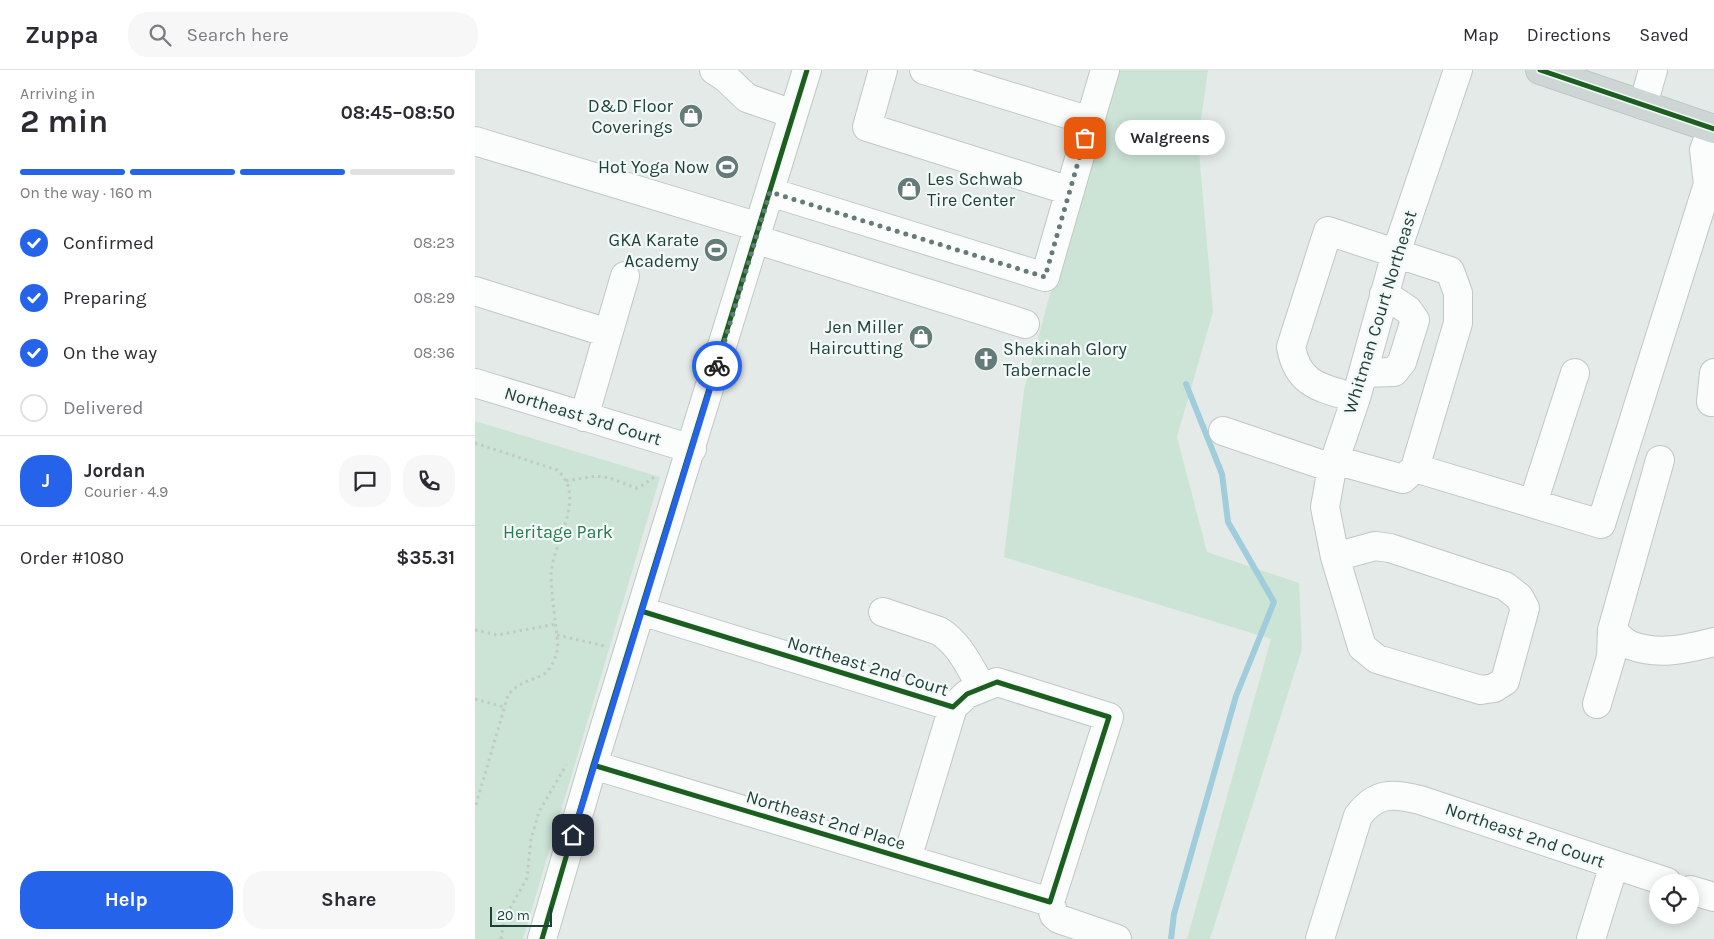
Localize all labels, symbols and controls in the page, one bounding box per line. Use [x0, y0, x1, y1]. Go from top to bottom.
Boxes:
search box [128, 12, 478, 57]
text: Zuppa [25, 21, 98, 49]
icon: search [146, 21, 174, 49]
text: Search here [186, 24, 289, 46]
text: Map [1463, 24, 1499, 46]
text: Directions [1527, 24, 1611, 46]
text: Saved [1639, 24, 1689, 46]
text: Arriving in [20, 84, 95, 103]
place label: D&D Floor Coverings [588, 95, 673, 138]
text: 08:45–08:50 [341, 102, 455, 124]
text: 2 min [20, 103, 108, 140]
shop icon: D&D Floor Coverings [678, 103, 704, 129]
pin [1064, 117, 1106, 159]
callout: Walgreens [1115, 120, 1225, 156]
icon: bag [1071, 124, 1099, 152]
text: Walgreens [1130, 128, 1210, 147]
sports icon: Hot Yoga Now [714, 154, 740, 180]
place label: Hot Yoga Now [598, 156, 709, 178]
place label: Les Schwab Tire Center [927, 168, 1023, 211]
shop icon: Les Schwab Tire Center [896, 176, 922, 202]
text: On the way · 160 m [20, 183, 153, 202]
street label: Whitman Court Northeast [1338, 207, 1422, 417]
icon: check [20, 229, 48, 257]
place label: GKA Karate Academy [609, 229, 700, 272]
text: Confirmed [63, 232, 154, 254]
text: 08:23 [413, 233, 455, 252]
sports icon: GKA Karate Academy [703, 237, 729, 263]
icon: check [20, 284, 48, 312]
text: Preparing [63, 287, 146, 309]
text: 08:29 [413, 288, 455, 307]
place label: Jen Miller Haircutting [809, 316, 903, 359]
shop icon: Jen Miller Haircutting [908, 324, 934, 350]
place label: Shekinah Glory Tabernacle [1003, 338, 1127, 381]
icon: check [20, 339, 48, 367]
courier [692, 341, 742, 391]
text: On the way [63, 342, 157, 364]
text: 08:36 [413, 343, 455, 362]
church icon: Shekinah Glory Tabernacle [973, 346, 999, 372]
icon: bike [703, 352, 731, 380]
street label: Northeast 3rd Court [502, 382, 664, 450]
text: Delivered [63, 397, 143, 419]
button: chat [339, 455, 391, 507]
button: phone [403, 455, 455, 507]
text: Jordan [84, 460, 145, 482]
text: J [42, 470, 50, 492]
text: Courier · 4.9 [84, 482, 168, 501]
park label: Heritage Park [503, 521, 613, 543]
text: Order #1080 [20, 547, 124, 569]
text: $35.31 [396, 547, 455, 569]
street label: Northeast 2nd Court [785, 631, 951, 701]
street label: Northeast 2nd Place [744, 785, 908, 855]
street label: Northeast 2nd Court [1442, 797, 1608, 873]
pin [552, 814, 594, 856]
icon: home [559, 821, 587, 849]
button: Help [20, 871, 233, 929]
button: Share [243, 871, 455, 929]
map controls [1649, 874, 1699, 924]
button: locate [1649, 874, 1699, 924]
scale bar [490, 904, 553, 927]
text: 20 m [497, 907, 530, 924]

